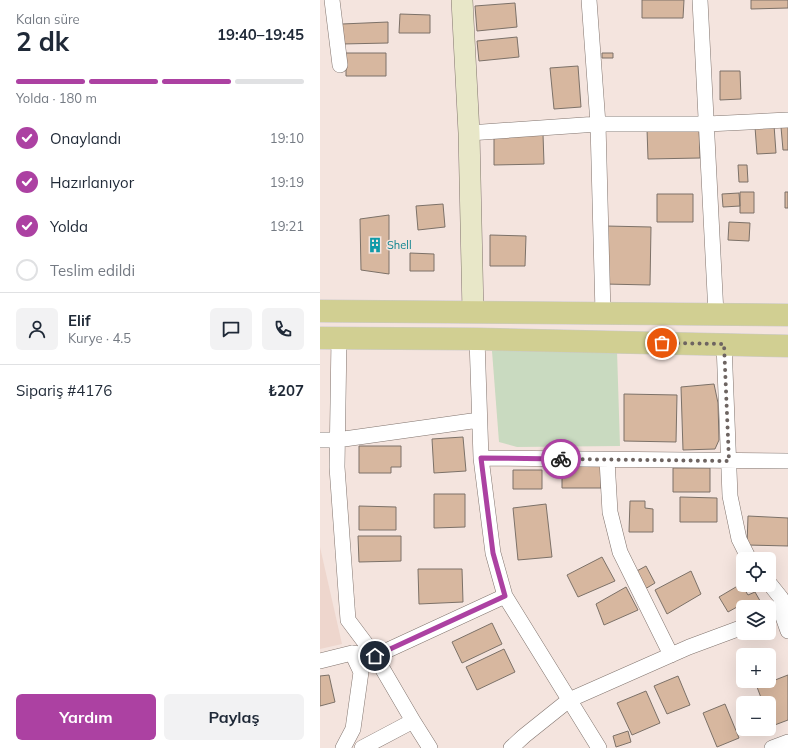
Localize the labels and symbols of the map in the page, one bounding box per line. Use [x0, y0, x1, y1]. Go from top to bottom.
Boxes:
building icon: Shell [366, 236, 384, 254]
place label: Shell [387, 238, 412, 252]
pin [645, 326, 679, 360]
courier [541, 439, 581, 479]
pin [358, 639, 392, 673]

